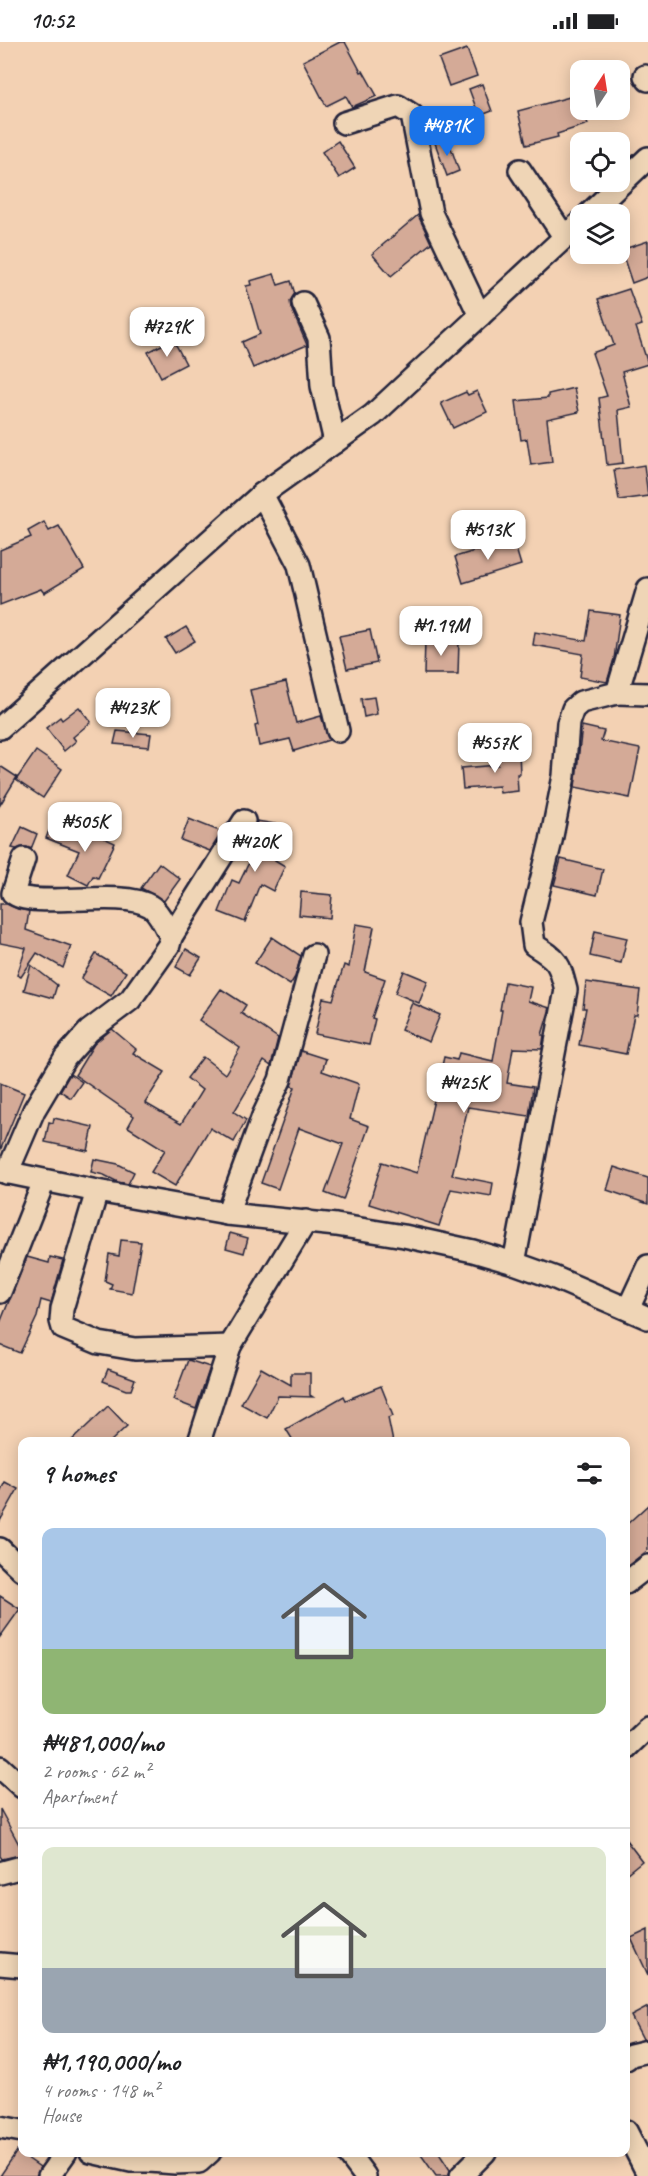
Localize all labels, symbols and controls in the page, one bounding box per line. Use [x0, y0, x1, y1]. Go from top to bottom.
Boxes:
text: 10:52 [30, 7, 74, 35]
north arrow [570, 60, 630, 120]
map controls [570, 60, 630, 264]
pin: ₦481K [405, 106, 489, 157]
text: ₦481K [423, 113, 471, 138]
button: locate [570, 132, 630, 192]
button: layers [570, 204, 630, 264]
pin: ₦729K [125, 307, 209, 358]
text: ₦729K [144, 314, 190, 339]
pin: ₦513K [446, 510, 530, 561]
text: ₦513K [465, 517, 511, 542]
pin: ₦1.19M [392, 606, 490, 657]
text: ₦1.19M [413, 613, 469, 638]
pin: ₦423K [91, 688, 175, 739]
text: ₦423K [109, 695, 157, 720]
pin: ₦557K [453, 723, 537, 774]
text: ₦557K [472, 730, 518, 755]
pin: ₦505K [43, 802, 127, 853]
text: ₦505K [62, 809, 108, 834]
pin: ₦420K [213, 822, 297, 873]
text: ₦420K [231, 829, 279, 854]
pin: ₦425K [422, 1063, 506, 1114]
text: ₦425K [441, 1070, 487, 1095]
text: 9 homes [42, 1457, 115, 1490]
icon: filters [573, 1457, 606, 1490]
icon: home [270, 1567, 378, 1675]
text: ₦481,000/mo [42, 1726, 164, 1759]
text: 2 rooms · 62 m² [42, 1759, 150, 1784]
text: Apartment [42, 1784, 115, 1809]
icon: home [270, 1886, 378, 1994]
text: ₦1,190,000/mo [42, 2045, 180, 2078]
text: 4 rooms · 148 m² [42, 2078, 159, 2103]
text: House [42, 2103, 81, 2128]

